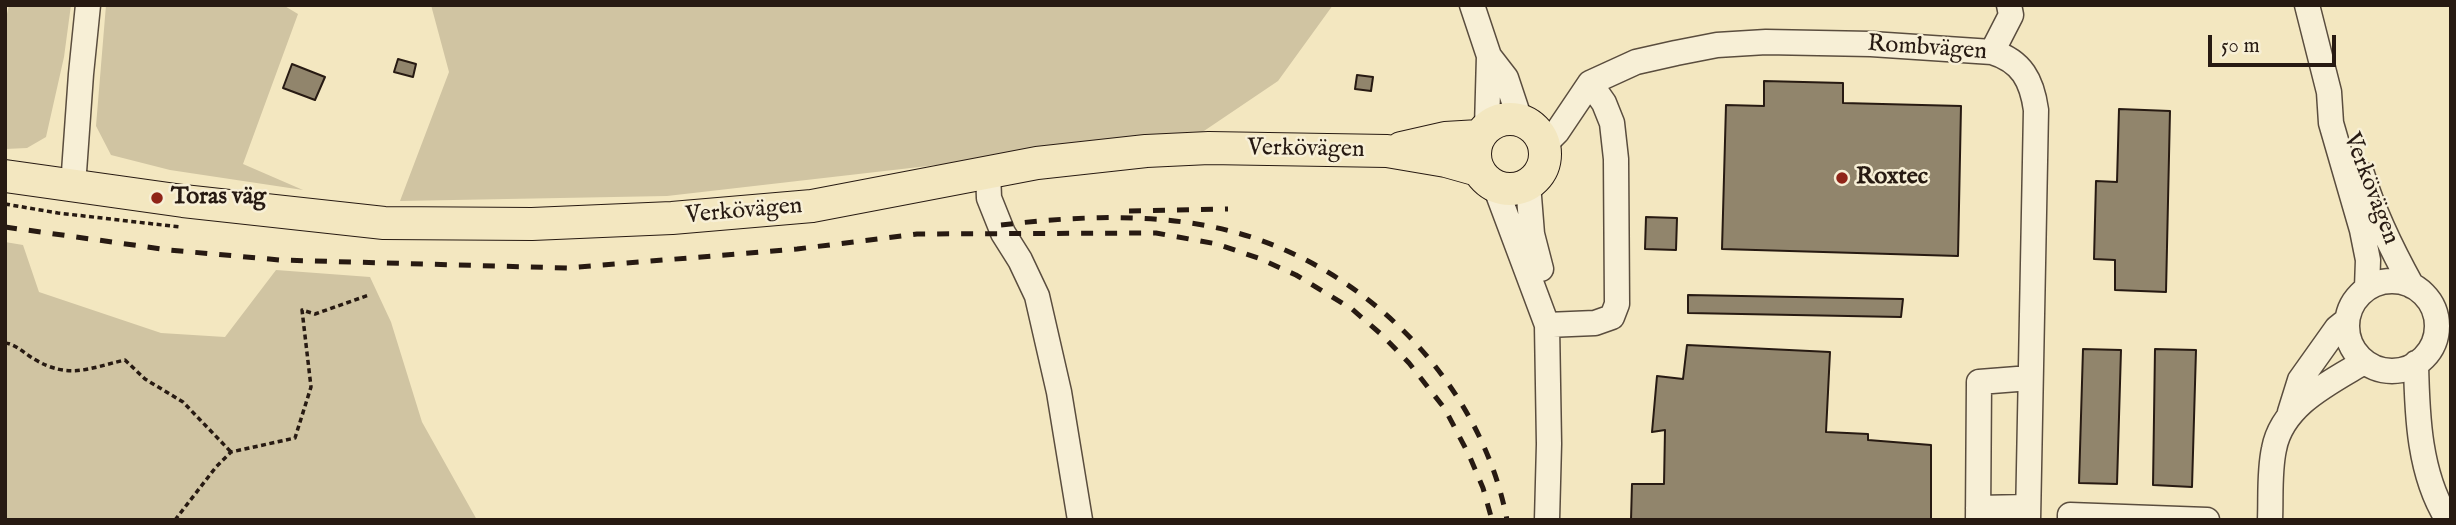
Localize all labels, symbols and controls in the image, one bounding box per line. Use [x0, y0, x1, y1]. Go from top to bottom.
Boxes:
scale bar [2211, 21, 2339, 65]
street label: Rombvägen [1866, 30, 1988, 68]
text: 50 m [2221, 33, 2260, 60]
street label: Verkövägen [2336, 129, 2404, 249]
street label: Verkövägen [1247, 135, 1365, 165]
place label: Roxtec [1856, 164, 1928, 192]
marker: Roxtec [1834, 170, 1850, 186]
place label: Toras väg [171, 184, 266, 212]
marker: Toras väg [149, 190, 165, 206]
street label: Verkövägen [684, 193, 804, 231]

